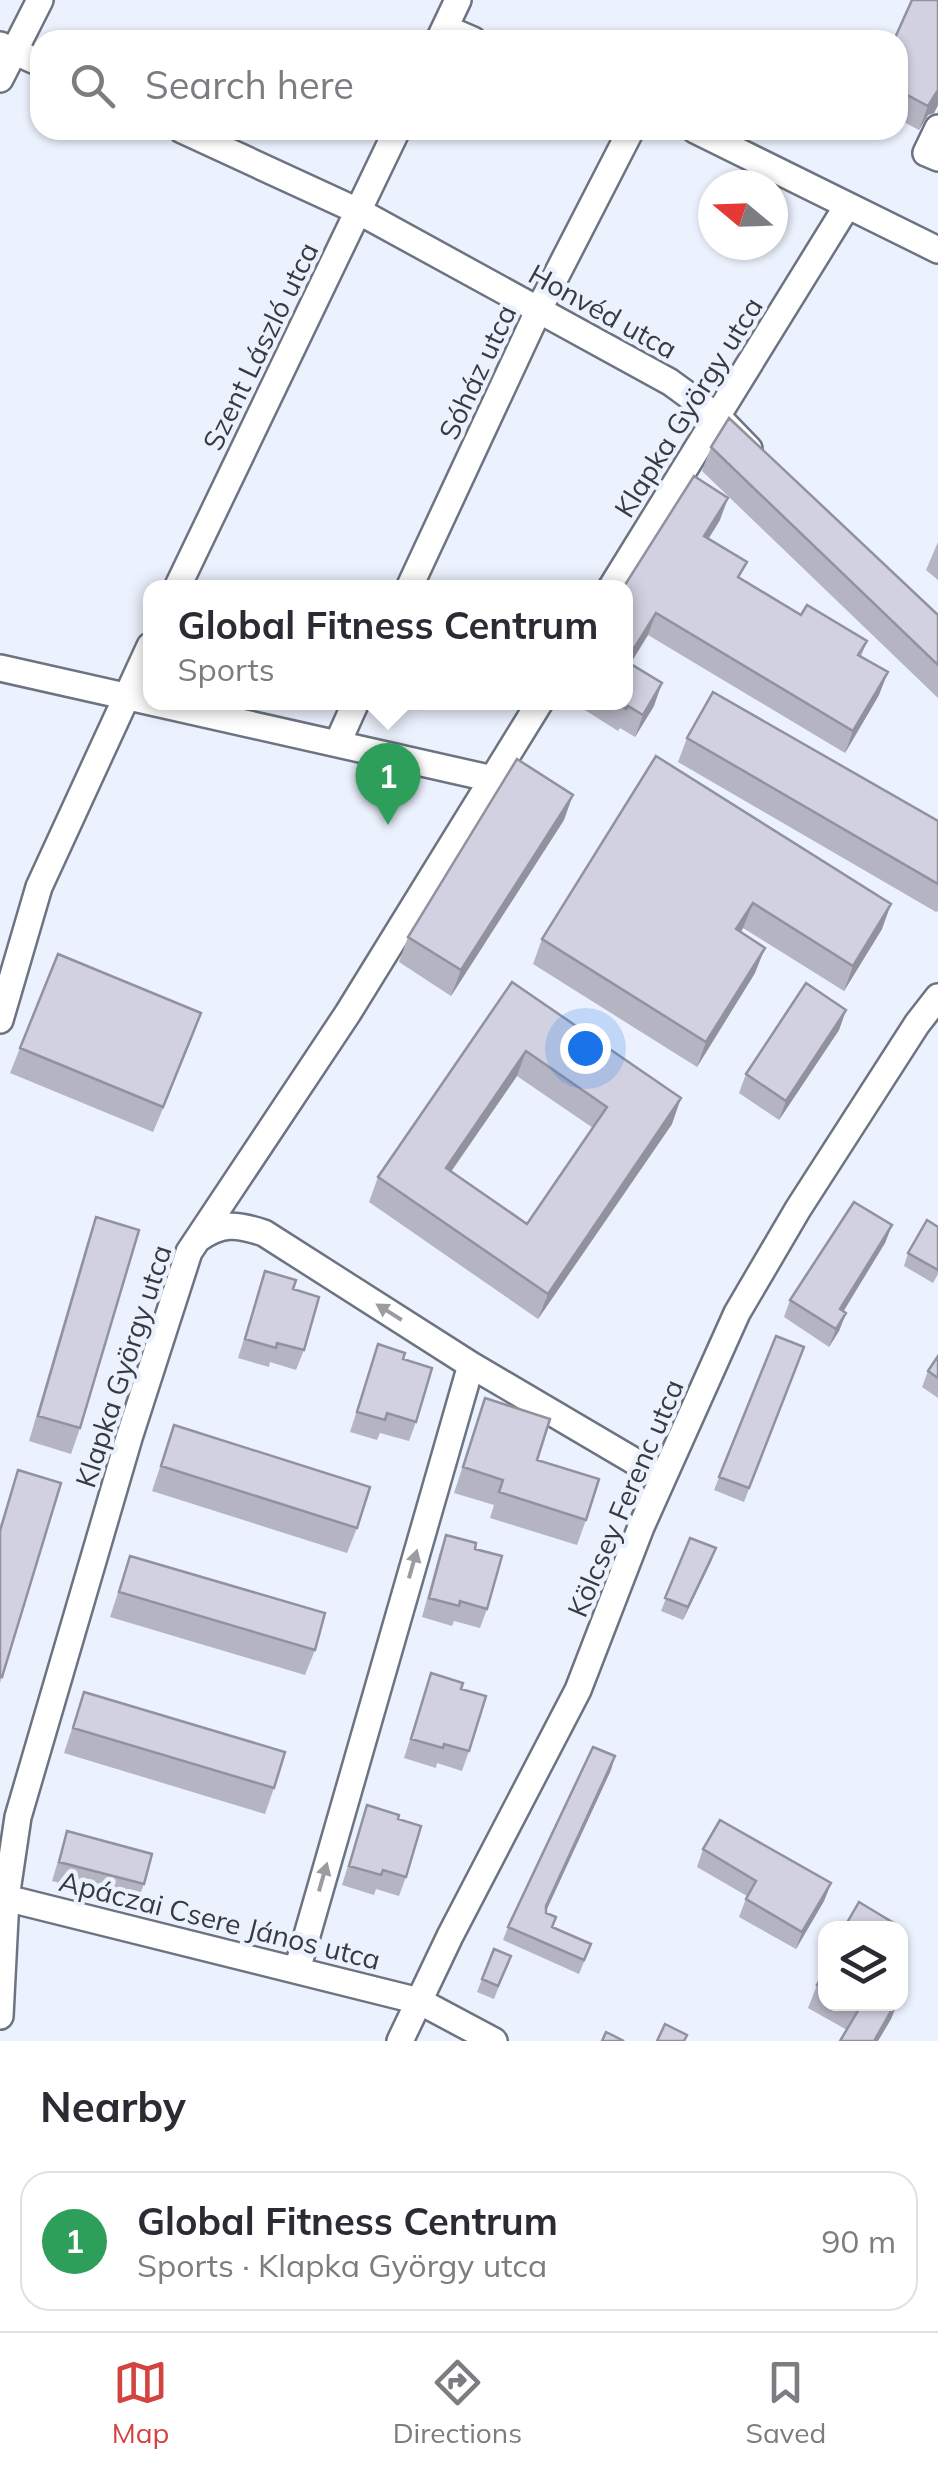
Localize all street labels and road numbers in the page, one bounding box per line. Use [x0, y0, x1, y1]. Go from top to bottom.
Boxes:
street label: Szent László utca [194, 236, 326, 456]
street label: Honvéd utca [523, 256, 683, 366]
street label: Klapka György utca [606, 290, 770, 524]
street label: Sóház utca [431, 299, 523, 445]
street label: Klapka György utca [67, 1240, 179, 1492]
street label: Kölcsey Ferenc utca [559, 1374, 691, 1622]
street label: Apáczai Csere János utca [56, 1863, 384, 1977]

